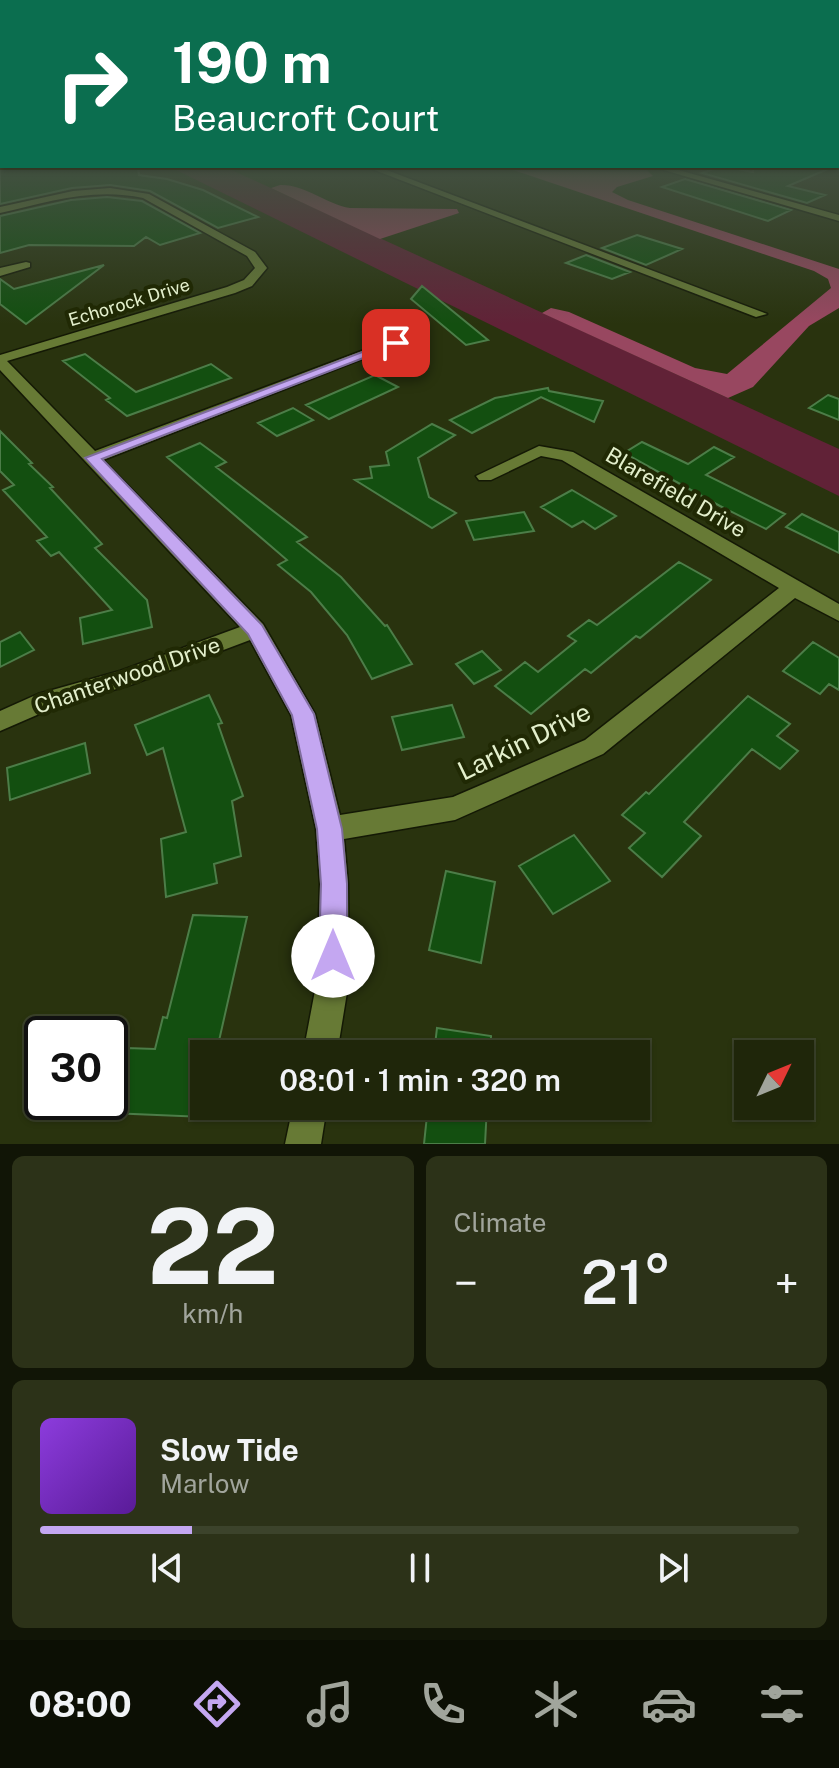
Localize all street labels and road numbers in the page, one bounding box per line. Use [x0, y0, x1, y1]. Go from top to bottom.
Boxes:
street label: Echorock Drive [66, 274, 192, 330]
street label: Blarefield Drive [601, 441, 751, 543]
street label: Chanterwood Drive [31, 631, 223, 719]
street label: Larkin Drive [453, 696, 595, 786]

